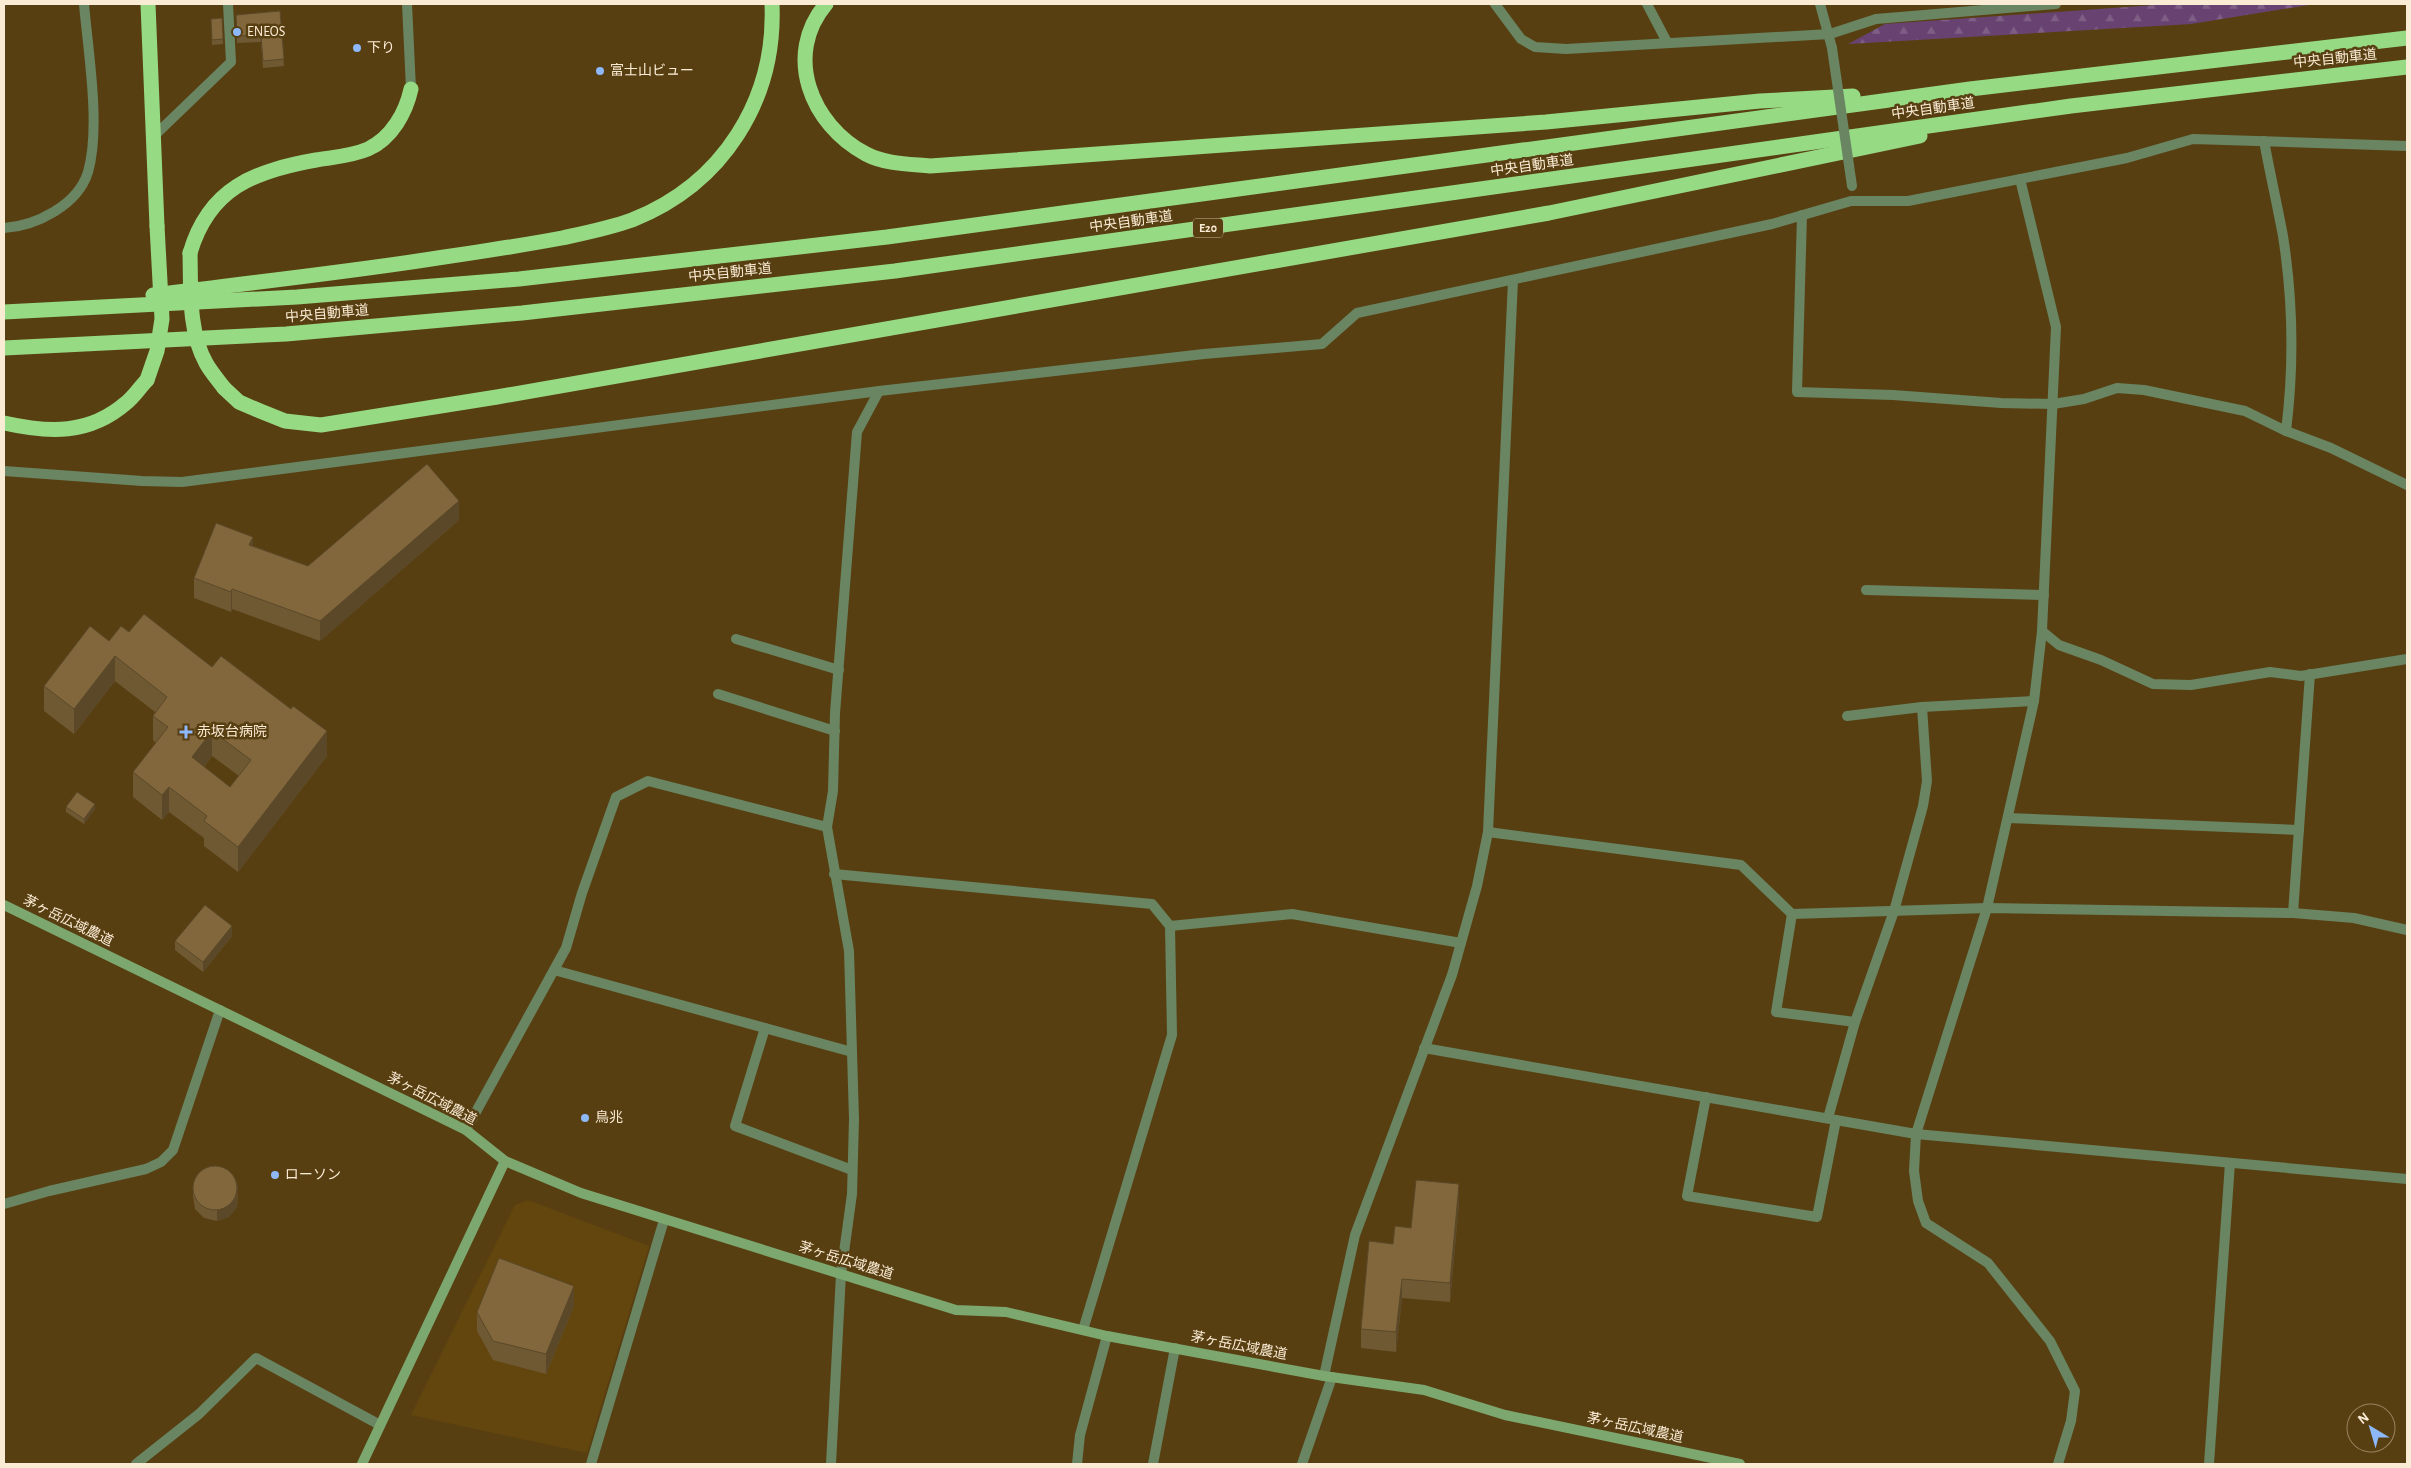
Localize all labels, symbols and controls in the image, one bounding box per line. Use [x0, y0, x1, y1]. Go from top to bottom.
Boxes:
place label: ENEOS [247, 25, 285, 39]
marker: ENEOS [231, 26, 243, 38]
place label: 下り [367, 40, 395, 55]
marker: 下り [351, 42, 363, 54]
street label: 中央自動車道 [2292, 47, 2378, 70]
place label: 富士山ビュー [610, 63, 694, 78]
marker: 富士山ビュー [594, 65, 606, 77]
street label: 中央自動車道 [1890, 95, 1976, 122]
street label: 中央自動車道 [1489, 152, 1575, 179]
street label: 中央自動車道 [1088, 208, 1174, 235]
road number: E20 [1193, 218, 1223, 238]
street label: 中央自動車道 [687, 261, 773, 284]
street label: 中央自動車道 [284, 302, 369, 325]
place label: 赤坂台病院 [197, 723, 267, 739]
marker: 赤坂台病院 [179, 725, 193, 739]
street label: 茅ヶ岳広域農道 [21, 892, 116, 949]
street label: 茅ヶ岳広域農道 [385, 1070, 479, 1127]
place label: 鳥兆 [595, 1110, 623, 1125]
marker: 鳥兆 [579, 1112, 591, 1124]
place label: ローソン [285, 1168, 341, 1182]
marker: ローソン [269, 1169, 281, 1181]
street label: 茅ヶ岳広域農道 [797, 1239, 895, 1282]
street label: 茅ヶ岳広域農道 [1190, 1329, 1289, 1362]
north arrow [2346, 1403, 2396, 1453]
street label: 茅ヶ岳広域農道 [1586, 1410, 1685, 1445]
text: N [2355, 1410, 2372, 1427]

